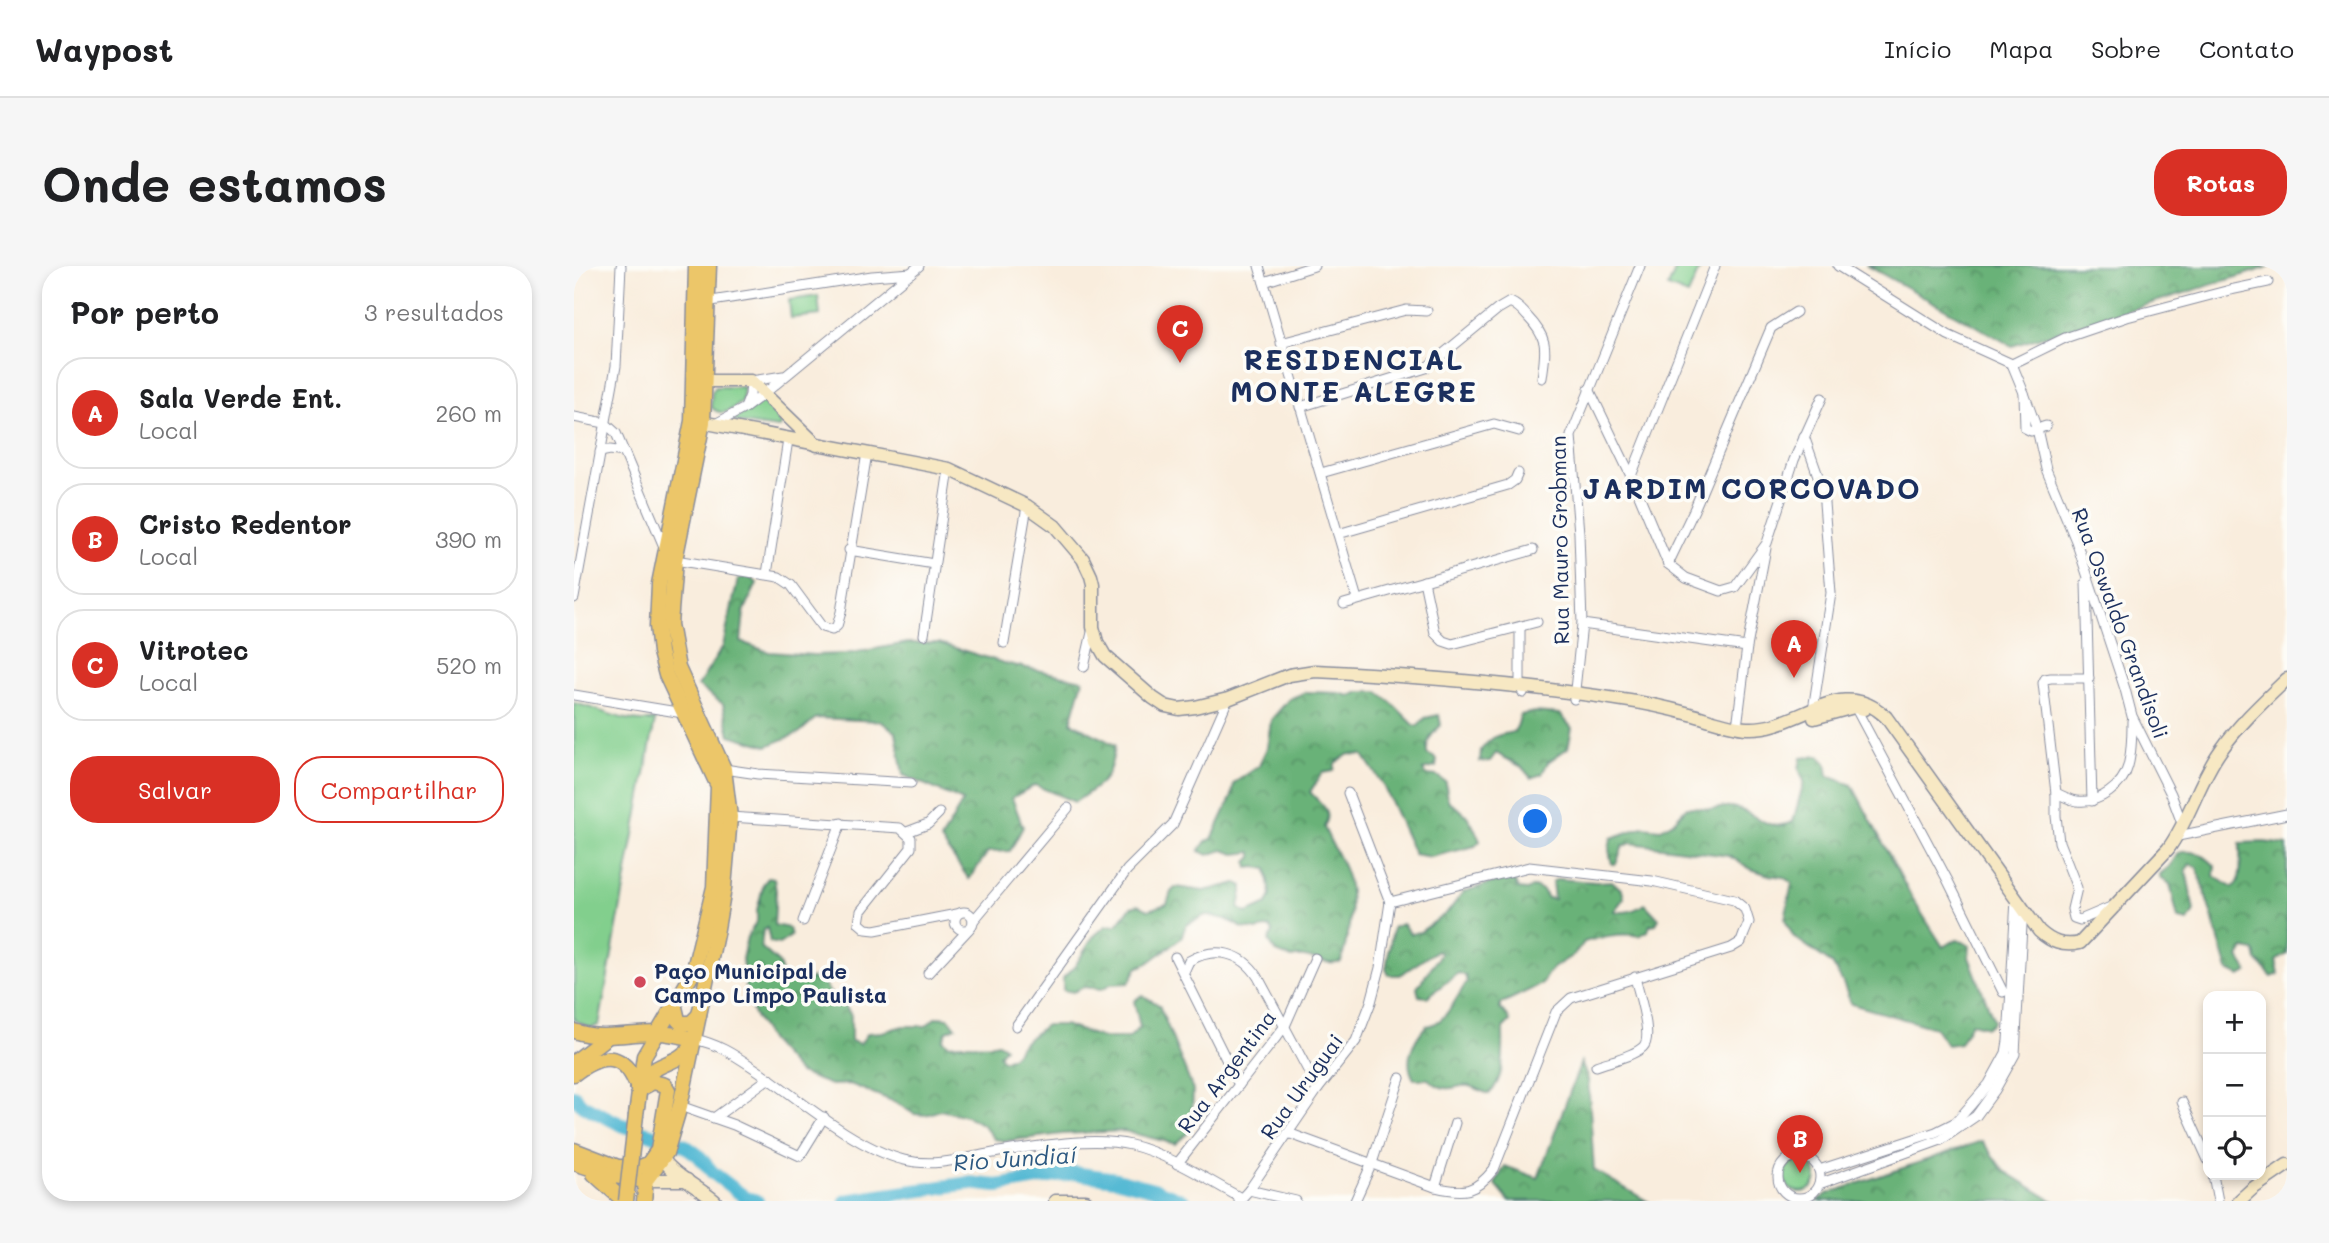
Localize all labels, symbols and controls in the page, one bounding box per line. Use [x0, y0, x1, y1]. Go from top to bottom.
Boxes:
text: Waypost [35, 27, 173, 70]
text: Início [1884, 33, 1951, 64]
text: Mapa [1989, 33, 2053, 64]
text: Sobre [2091, 33, 2161, 64]
text: Contato [2199, 33, 2294, 64]
button: Rotas [2154, 149, 2287, 216]
text: Onde estamos [42, 151, 387, 214]
text: Por perto [70, 292, 219, 332]
text: 3 resultados [364, 297, 504, 327]
pin: C [1157, 305, 1203, 363]
district label: RESIDENCIAL MONTE ALEGRE [1230, 341, 1478, 409]
text: Sala Verde Ent. [139, 381, 342, 415]
text: A [87, 398, 103, 428]
text: 260 m [435, 398, 502, 428]
text: Local [139, 415, 198, 445]
street label: Rua Mauro Grobman [1544, 435, 1574, 645]
district label: JARDIM CORCOVADO [1582, 470, 1922, 506]
street label: Rua Oswaldo Grandisoli [2067, 504, 2175, 742]
text: Cristo Redentor [139, 507, 352, 541]
text: B [87, 524, 103, 554]
text: 390 m [435, 524, 502, 554]
text: Local [139, 541, 198, 571]
pin: A [1771, 620, 1817, 678]
text: Vitrotec [139, 633, 248, 667]
text: C [86, 650, 104, 680]
text: 520 m [436, 650, 502, 680]
text: Local [139, 667, 198, 697]
button: Salvar [70, 756, 280, 823]
button: Compartilhar [294, 756, 504, 823]
your location [1518, 804, 1552, 838]
place label: Paço Municipal de Campo Limpo Paulista [654, 957, 887, 1008]
marker: Paço Municipal de Campo Limpo Paulista [632, 974, 648, 990]
map controls [2203, 991, 2266, 1180]
button: + [2203, 991, 2266, 1054]
street label: Rua Argentina [1171, 1004, 1281, 1138]
street label: Rua Uruguai [1254, 1028, 1348, 1144]
button: − [2203, 1054, 2266, 1117]
pin: B [1777, 1115, 1823, 1173]
button: locate [2203, 1117, 2266, 1180]
water label: Rio Jundiaí [952, 1139, 1079, 1177]

